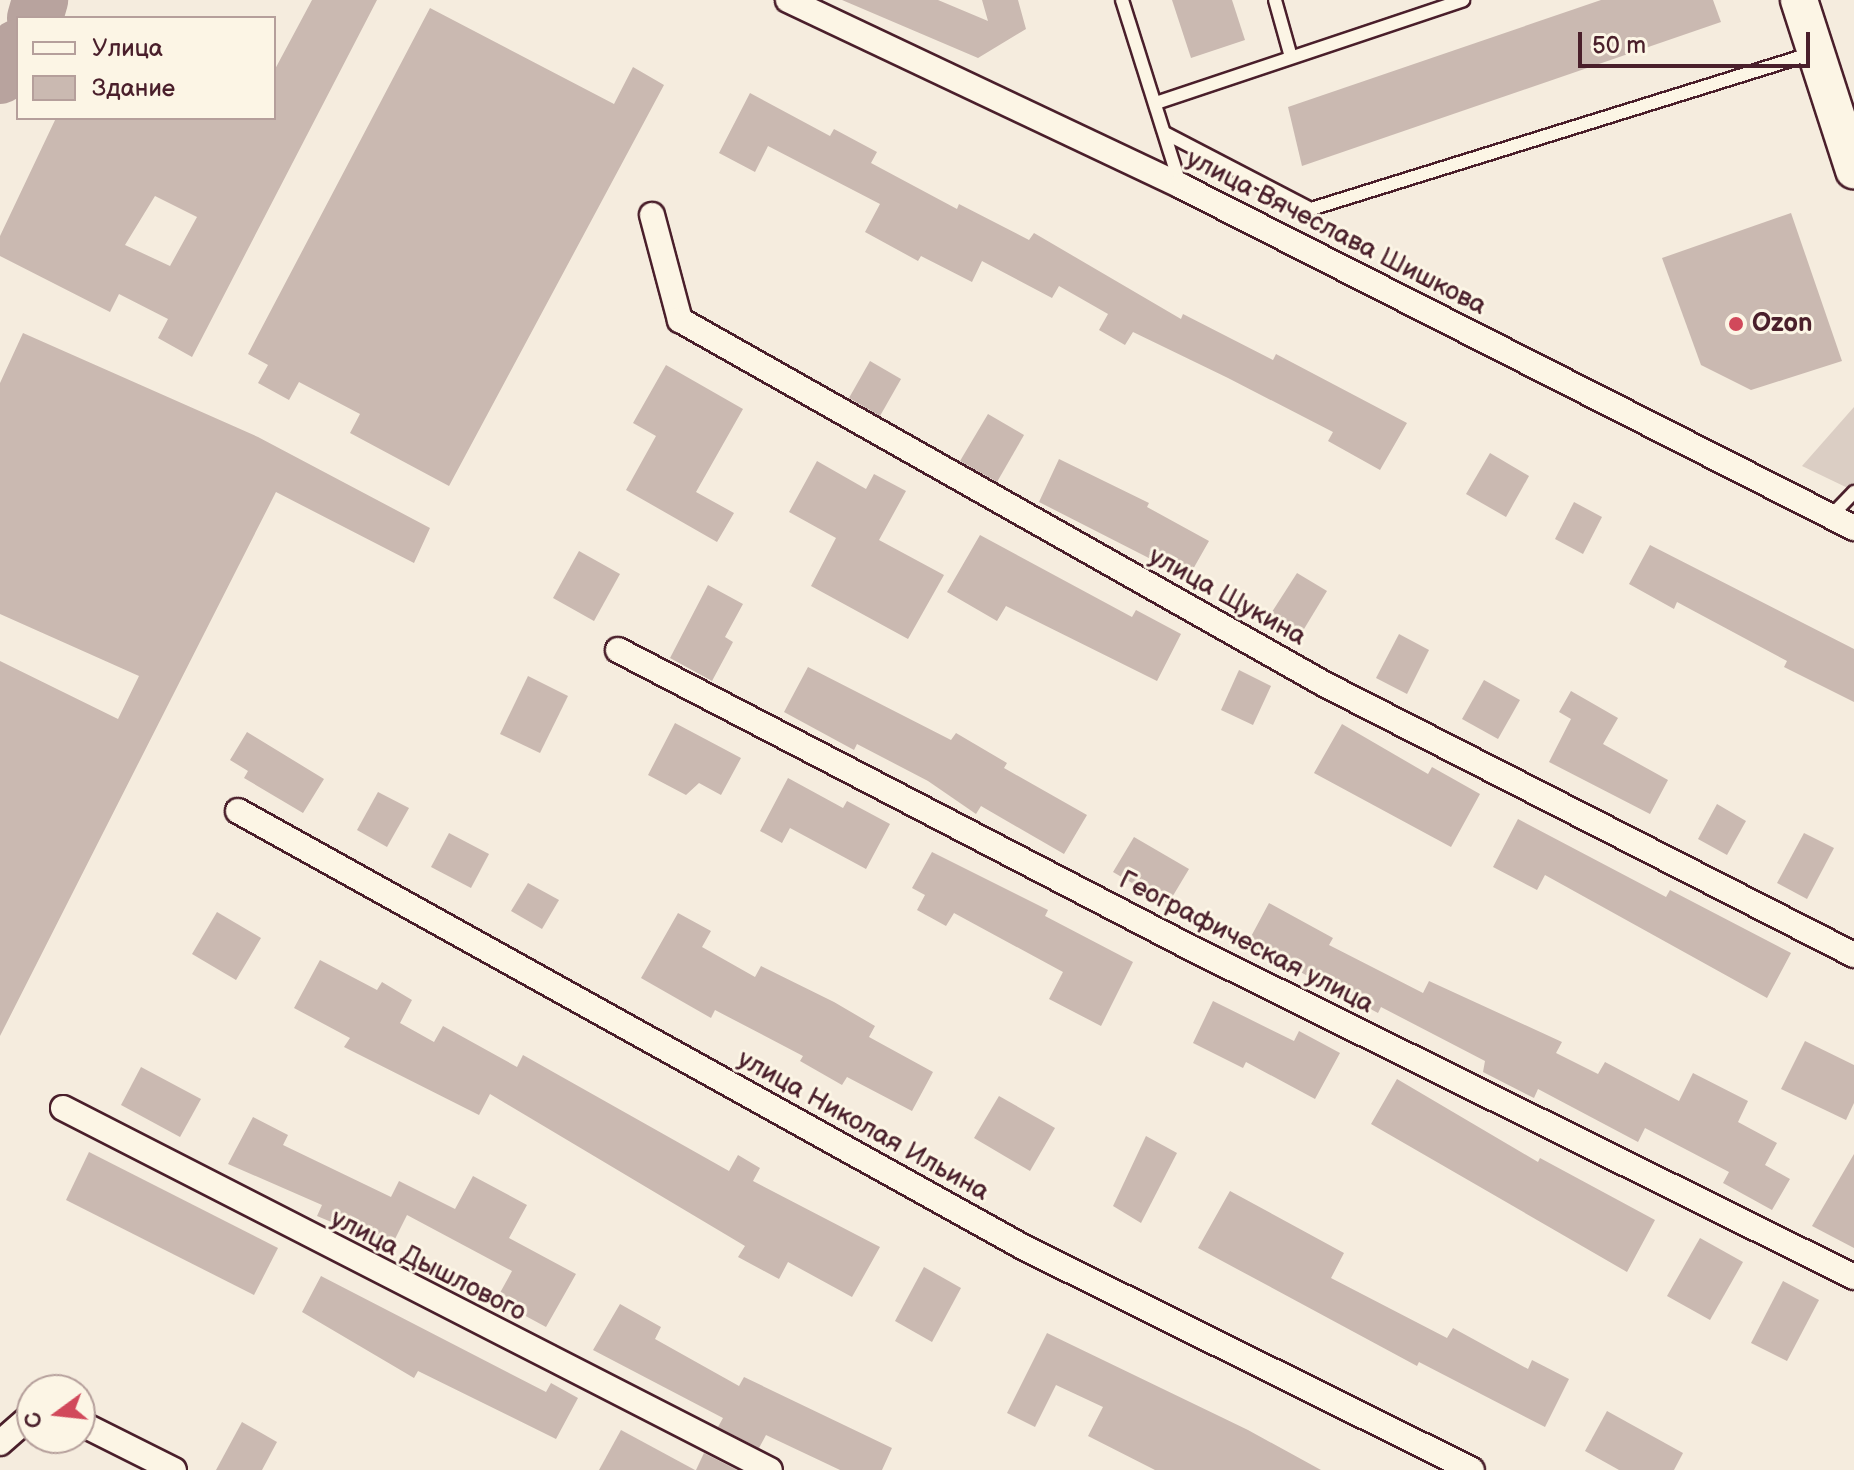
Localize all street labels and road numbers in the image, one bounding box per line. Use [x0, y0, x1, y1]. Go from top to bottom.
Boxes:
street label: улица Вячеслава Шишкова [1181, 144, 1491, 322]
street label: улица Щукина [1143, 541, 1311, 653]
street label: Географическая улица [1113, 865, 1379, 1021]
street label: улица Николая Ильина [732, 1044, 994, 1208]
street label: улица Дышлового [325, 1203, 531, 1329]

